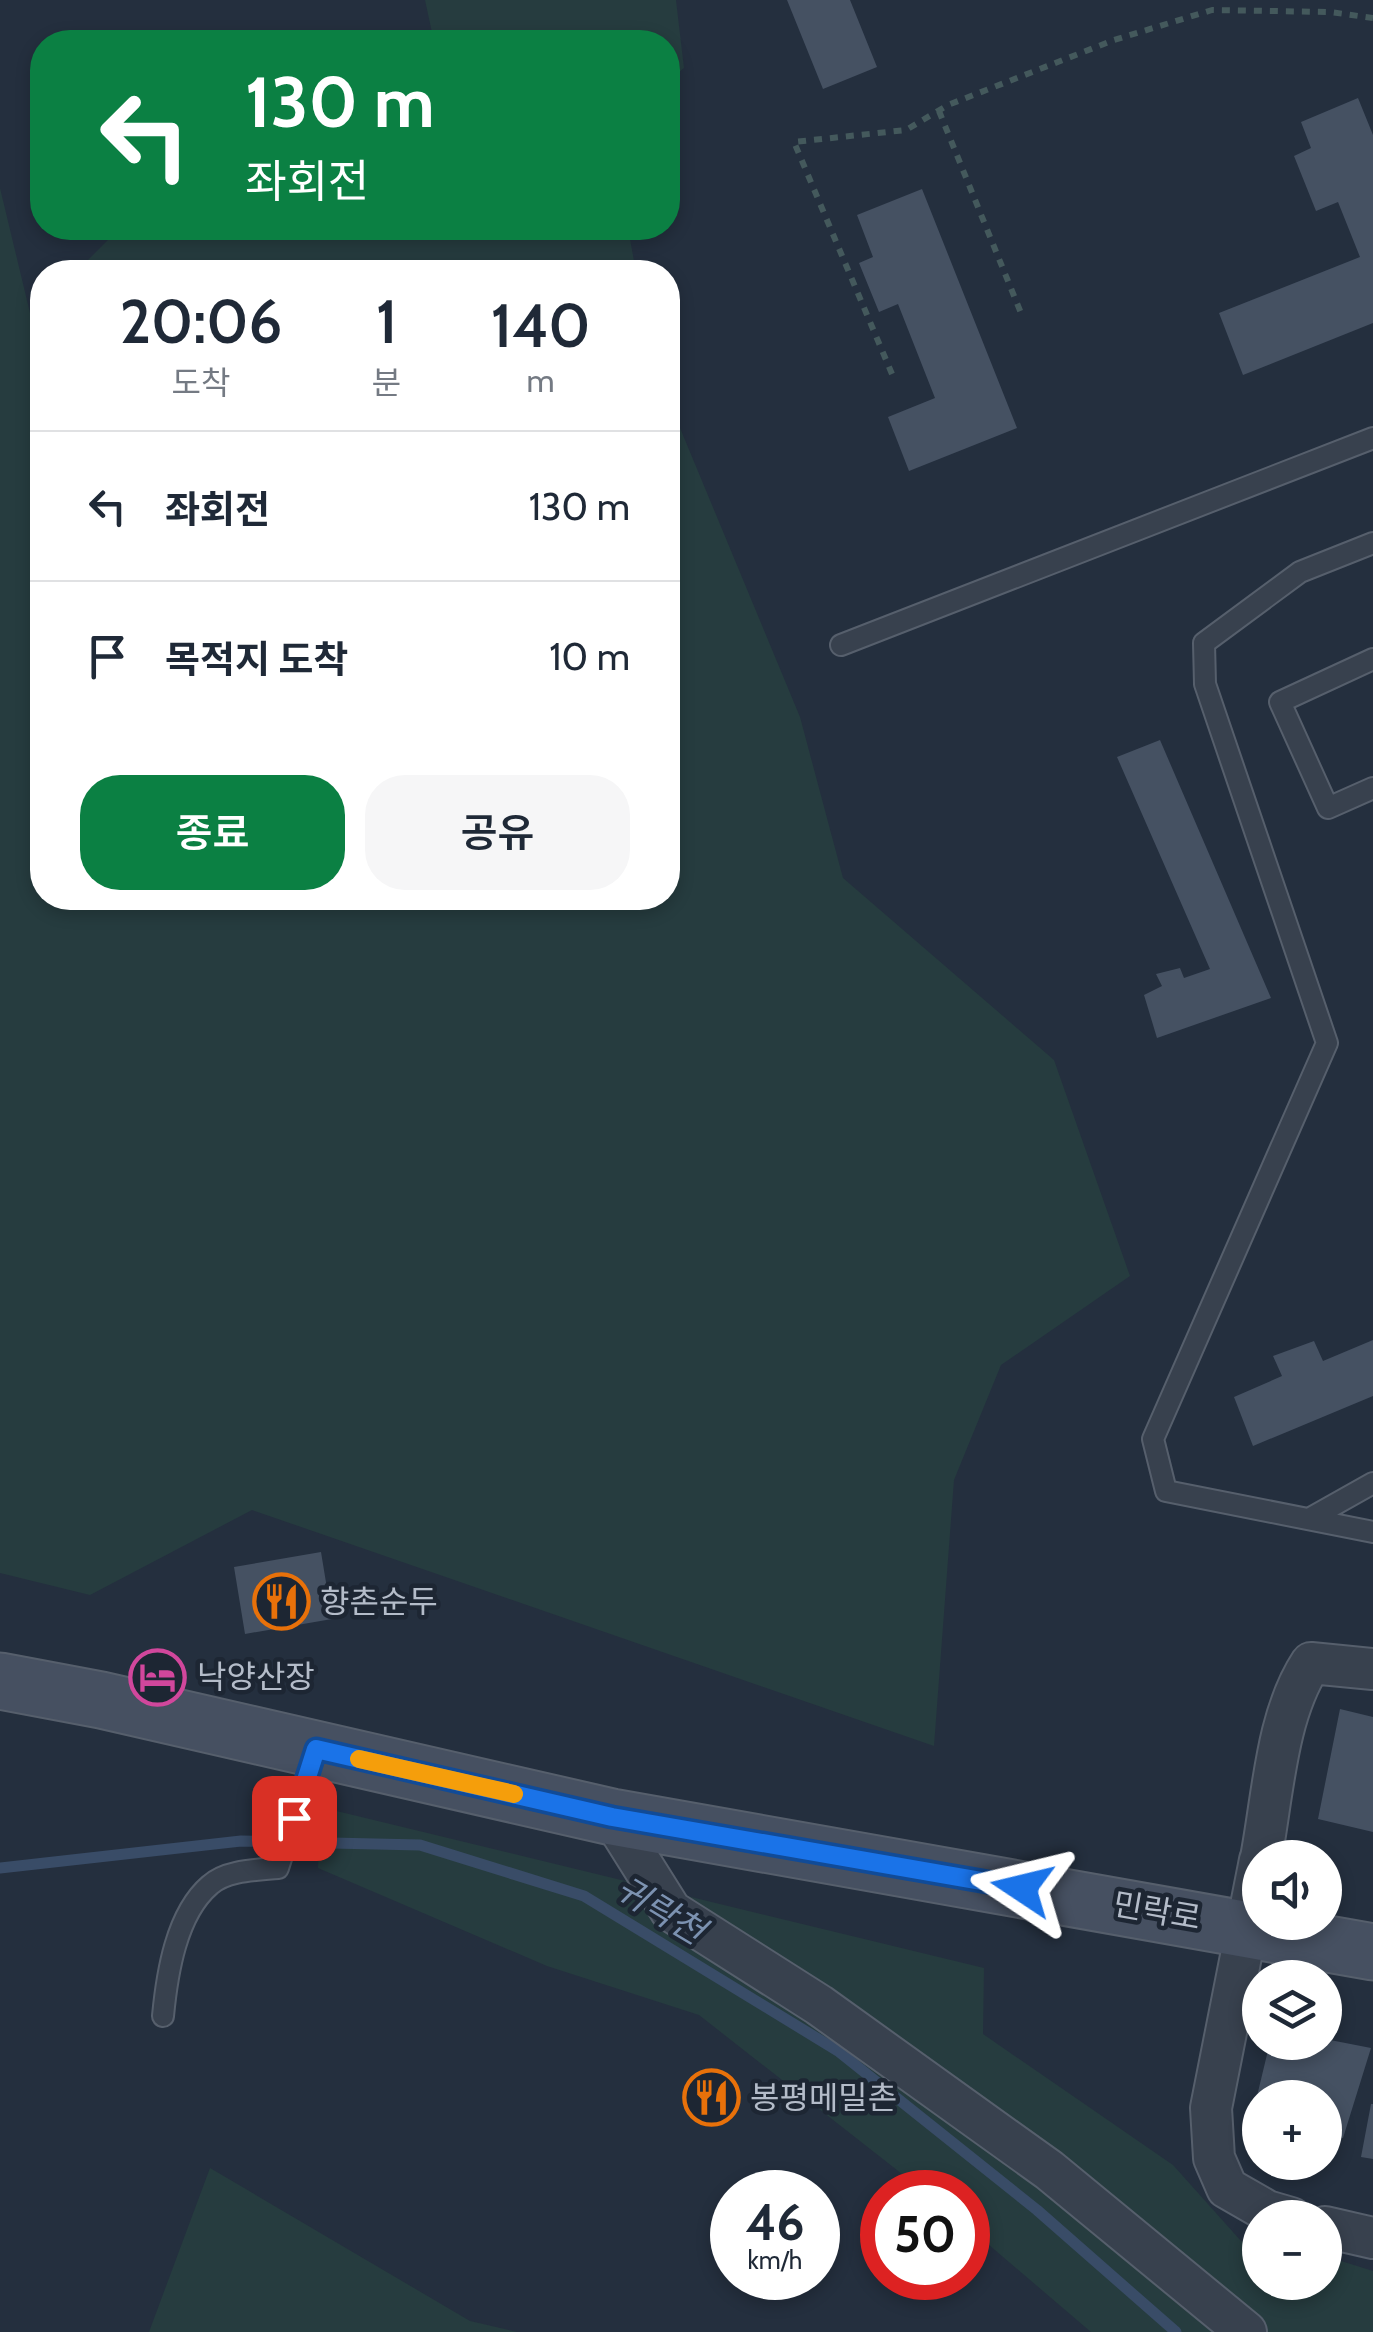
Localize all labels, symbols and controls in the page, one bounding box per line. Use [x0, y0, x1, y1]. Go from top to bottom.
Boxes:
text: 130 m [245, 59, 435, 145]
icon: left [80, 70, 210, 200]
text: 좌회전 [245, 154, 369, 208]
text: 20:06 [119, 285, 282, 358]
text: 1 [376, 285, 397, 358]
text: 140 [491, 289, 590, 362]
text: m [527, 361, 555, 400]
text: 도착 [171, 363, 230, 402]
text: 분 [372, 363, 401, 402]
icon: left [80, 479, 135, 534]
text: 130 m [529, 483, 630, 530]
text: 좌회전 [165, 486, 270, 533]
icon: arrive [80, 629, 135, 684]
text: 10 m [549, 633, 630, 680]
text: 목적지 도착 [165, 636, 348, 683]
button: 종료 [80, 775, 345, 890]
button: 공유 [365, 775, 630, 890]
restaurant icon: 향촌순두 [251, 1572, 311, 1632]
place label: 향촌순두 [320, 1582, 438, 1621]
hotel icon: 낙양산장 [128, 1647, 188, 1707]
place label: 낙양산장 [197, 1657, 315, 1696]
pin [252, 1776, 337, 1861]
icon: arrive [267, 1791, 322, 1846]
position arrow [970, 1836, 1074, 1940]
map controls [1242, 1840, 1342, 2300]
button: sound [1242, 1840, 1342, 1940]
water label: 귀락천 [608, 1866, 716, 1955]
street label: 민락로 [1110, 1884, 1204, 1937]
button: layers [1242, 1960, 1342, 2060]
restaurant icon: 봉평메밀촌 [681, 2068, 741, 2128]
place label: 봉평메밀촌 [750, 2078, 897, 2117]
button: + [1242, 2080, 1342, 2180]
speed limit sign: 50 [860, 2170, 990, 2300]
text: 46 [745, 2192, 805, 2253]
button: − [1242, 2200, 1342, 2300]
text: km/h [748, 2245, 802, 2275]

